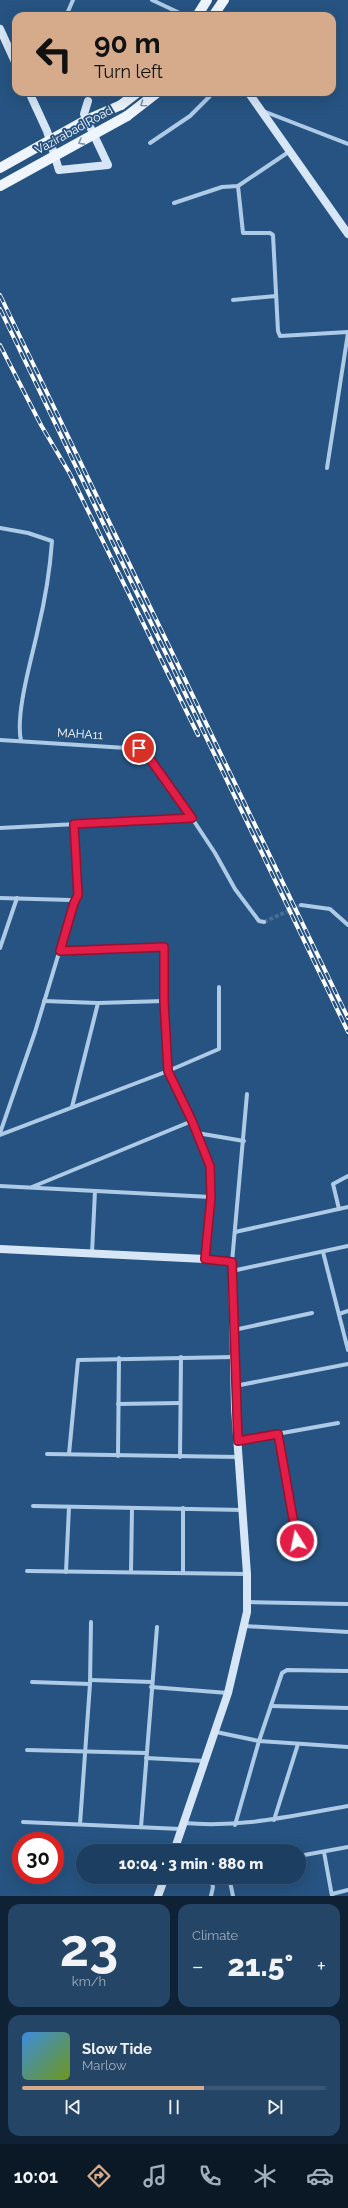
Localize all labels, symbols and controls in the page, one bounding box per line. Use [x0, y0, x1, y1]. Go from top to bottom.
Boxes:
text: 90 m [94, 27, 160, 60]
icon: left [28, 28, 80, 80]
text: Turn left [94, 61, 163, 82]
one-way arrow [140, 99, 147, 107]
street label: Vazirabad Road [33, 103, 115, 157]
one-way arrow [78, 137, 85, 144]
street label: MAHA11 [57, 726, 103, 742]
pin [122, 731, 156, 765]
icon: arrive [128, 737, 150, 759]
position arrow [276, 1520, 318, 1562]
speed limit sign: 30 [12, 1832, 64, 1884]
text: 10:04 · 3 min · 880 m [119, 1855, 263, 1873]
text: 23 [60, 1917, 118, 1978]
text: Climate [192, 1928, 238, 1943]
text: 21.5° [228, 1948, 293, 1983]
text: − [192, 1953, 204, 1979]
text: + [317, 1953, 326, 1979]
text: km/h [72, 1974, 106, 1989]
text: Slow Tide [82, 2040, 152, 2058]
text: Marlow [82, 2058, 127, 2073]
icon: previous [62, 2096, 84, 2118]
icon: pause [163, 2096, 185, 2118]
icon: next [264, 2096, 286, 2118]
icon: directions [85, 2162, 113, 2190]
icon: music [141, 2162, 169, 2190]
icon: phone [196, 2162, 224, 2190]
icon: climate [251, 2162, 279, 2190]
icon: car [306, 2162, 334, 2190]
text: 10:01 [14, 2166, 58, 2187]

